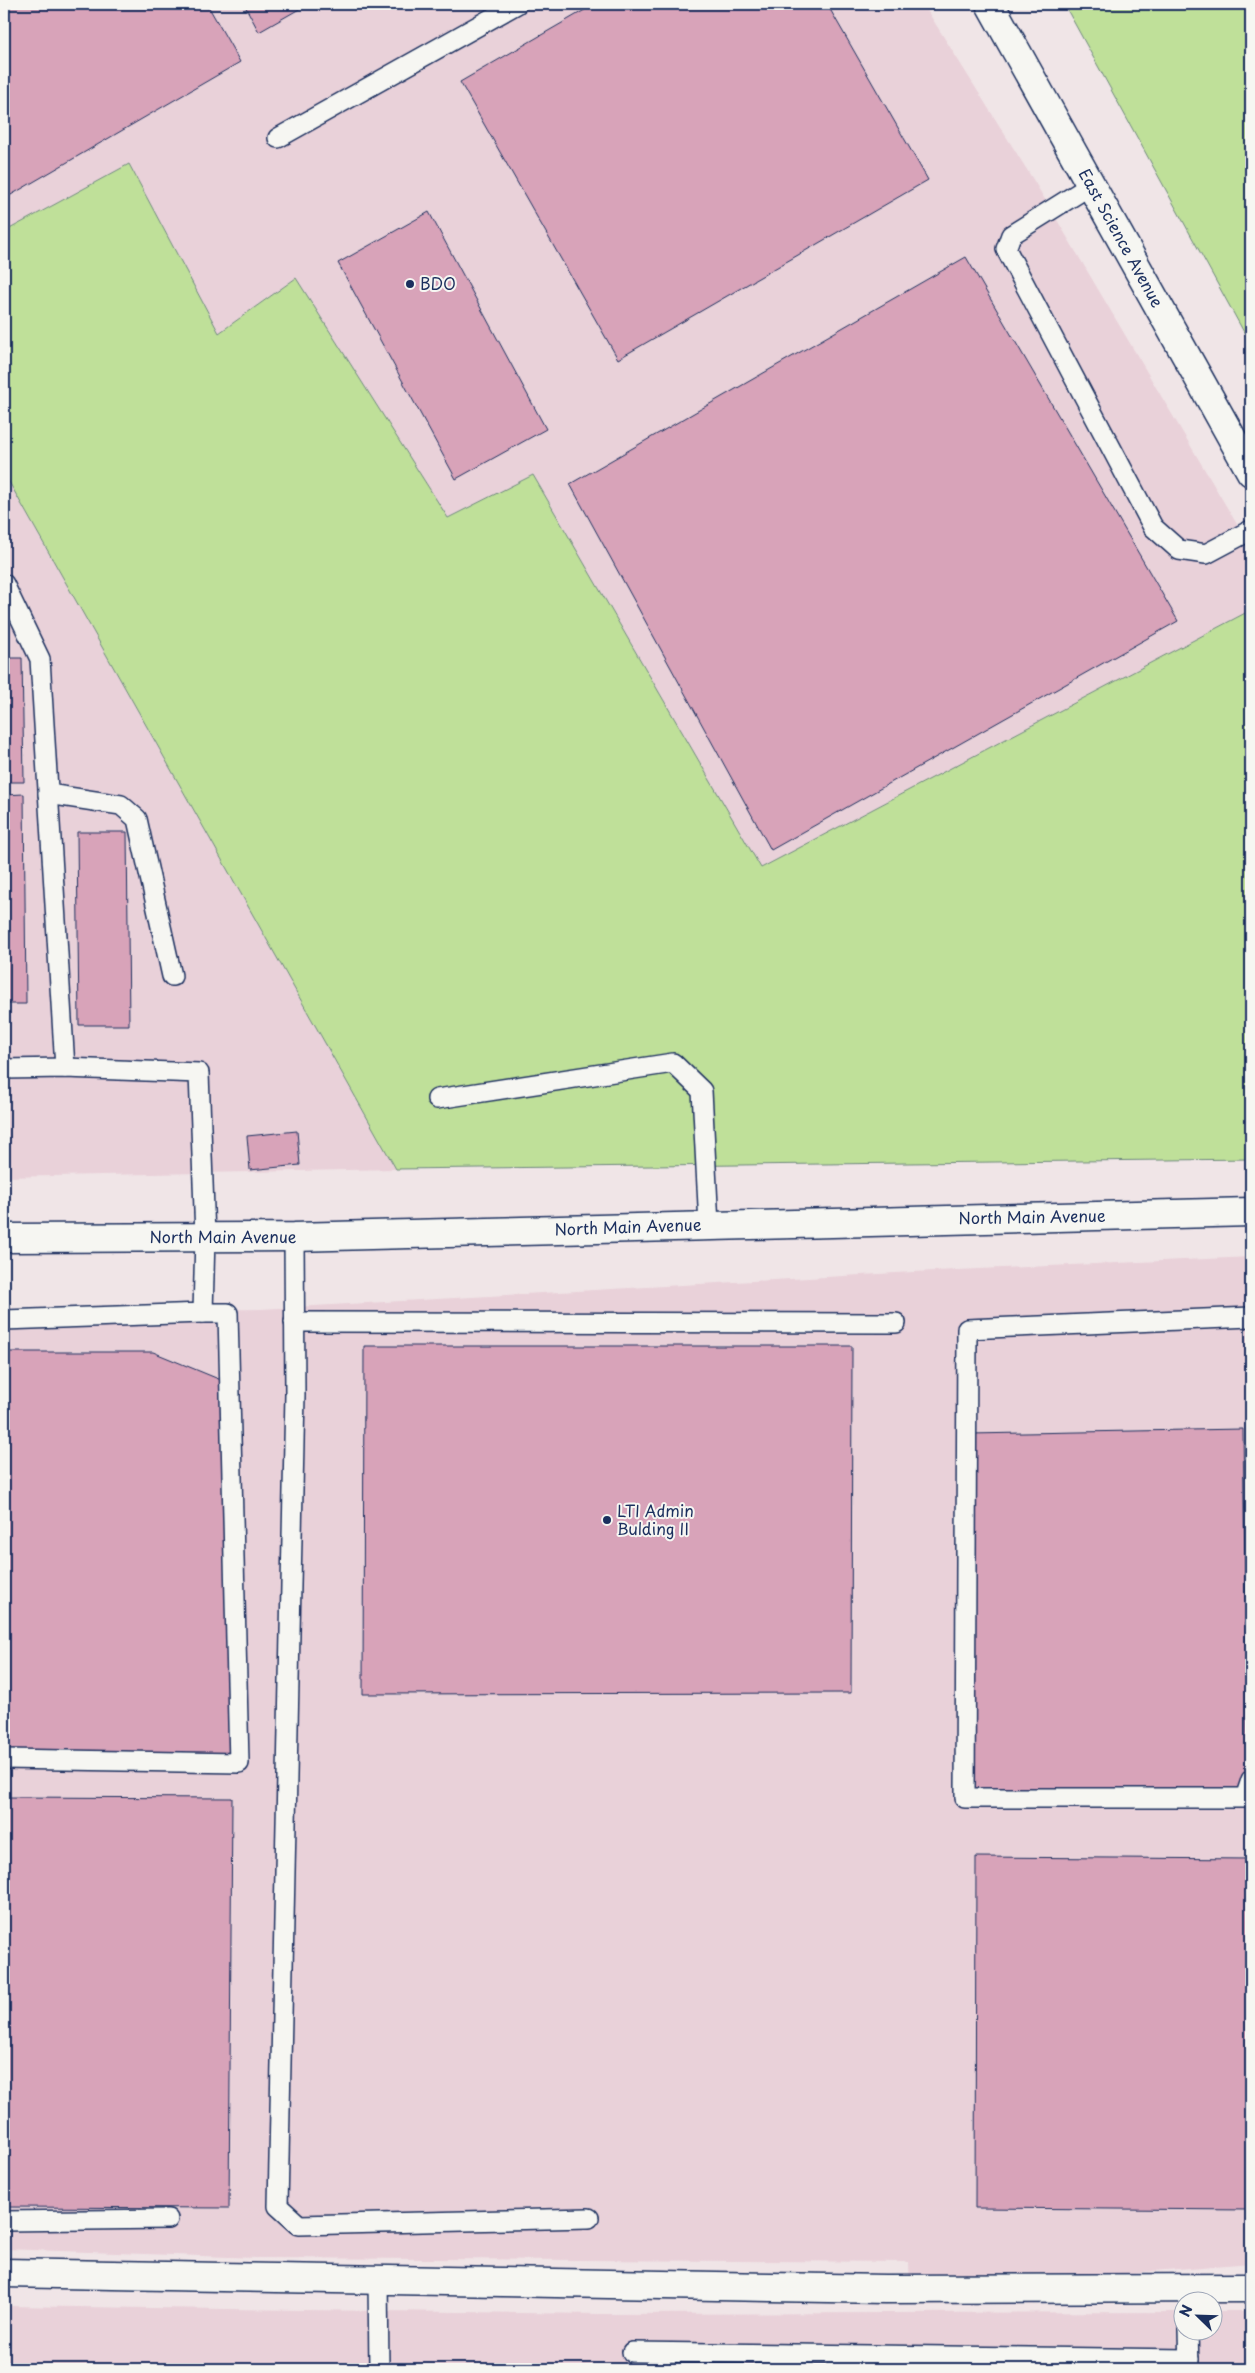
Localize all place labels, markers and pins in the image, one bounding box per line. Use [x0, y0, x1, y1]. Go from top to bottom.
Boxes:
place label: BDO [420, 271, 456, 295]
marker: BDO [404, 278, 416, 290]
place label: LTI Admin Bulding II [617, 1498, 694, 1540]
marker: LTI Admin Bulding II [601, 1514, 613, 1526]

